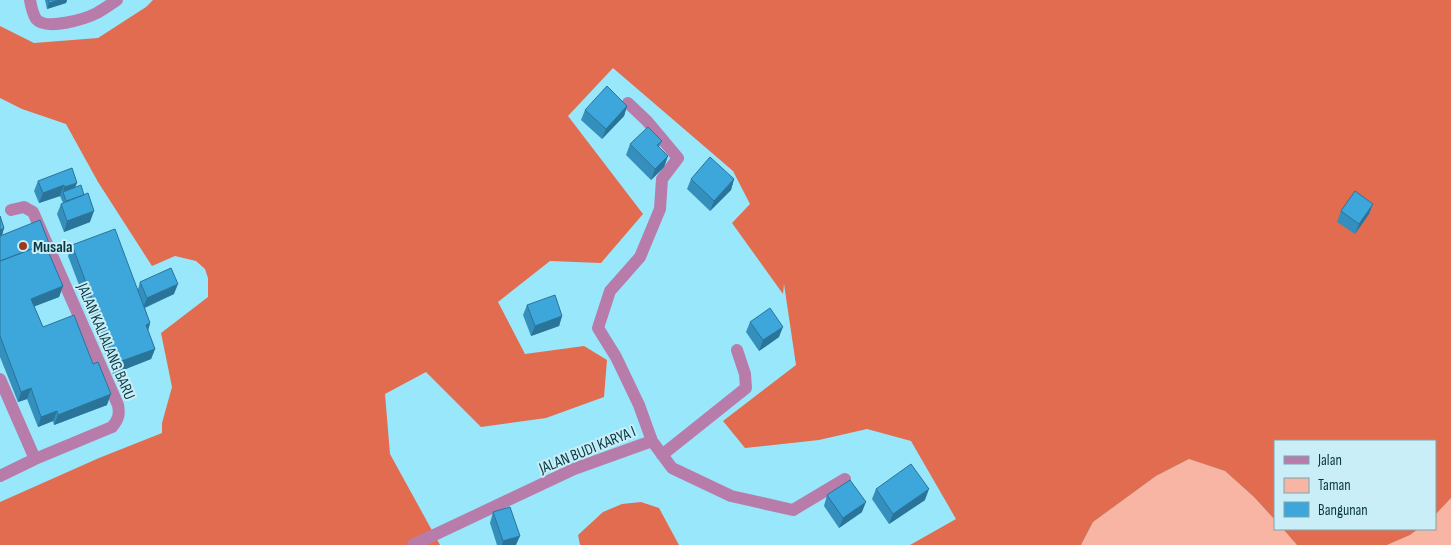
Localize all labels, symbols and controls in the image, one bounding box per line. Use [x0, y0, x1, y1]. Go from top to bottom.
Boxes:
place label: Musala [33, 238, 73, 257]
marker: Musala [17, 240, 29, 252]
street label: JALAN KALIALANG BARU [72, 280, 139, 403]
street label: JALAN BUDI KARYA I [536, 422, 639, 479]
legend [1274, 440, 1436, 530]
text: Jalan [1317, 451, 1342, 470]
text: Taman [1318, 476, 1351, 495]
text: Bangunan [1318, 501, 1368, 520]

